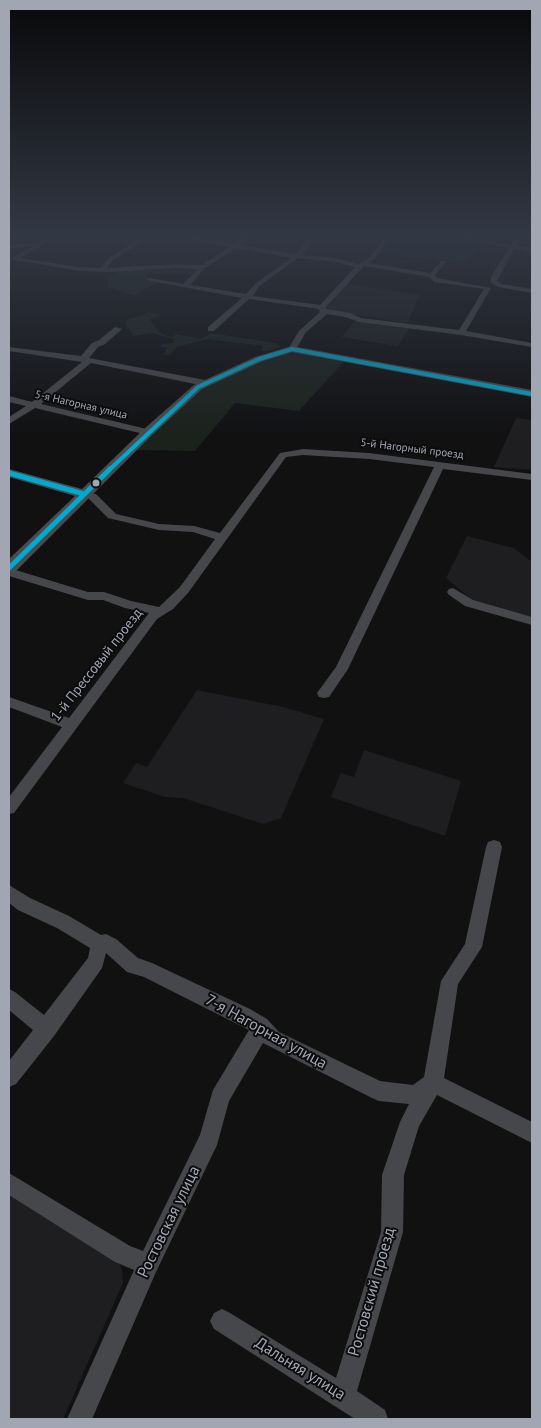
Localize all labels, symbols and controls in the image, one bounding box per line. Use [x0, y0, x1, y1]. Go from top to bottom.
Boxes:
street label: 5-я Нагорная улица [34, 388, 128, 422]
street label: 5-й Нагорный проезд [360, 436, 464, 462]
unlabelled marker [91, 478, 101, 488]
street label: 1-й Прессовый проезд [48, 605, 146, 725]
street label: 7-я Нагорная улица [202, 991, 330, 1073]
street label: Ростовская улица [134, 1163, 204, 1281]
street label: Ростовский проезд [344, 1226, 400, 1358]
street label: Дальняя улица [251, 1334, 349, 1404]

